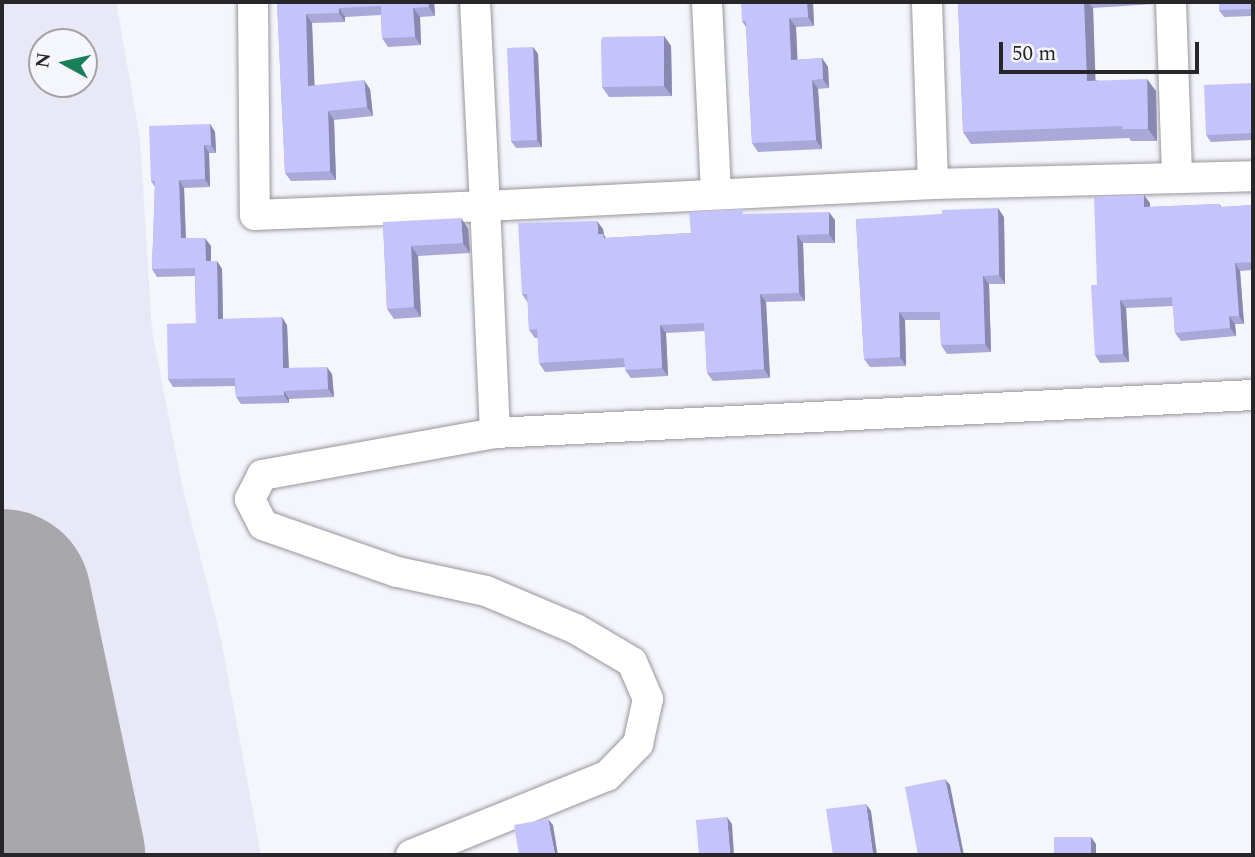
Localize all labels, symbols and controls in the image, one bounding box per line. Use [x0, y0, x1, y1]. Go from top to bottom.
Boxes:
north arrow [28, 28, 98, 98]
scale bar [1003, 28, 1202, 72]
text: 50 m [1012, 38, 1056, 70]
text: N [28, 51, 59, 70]

